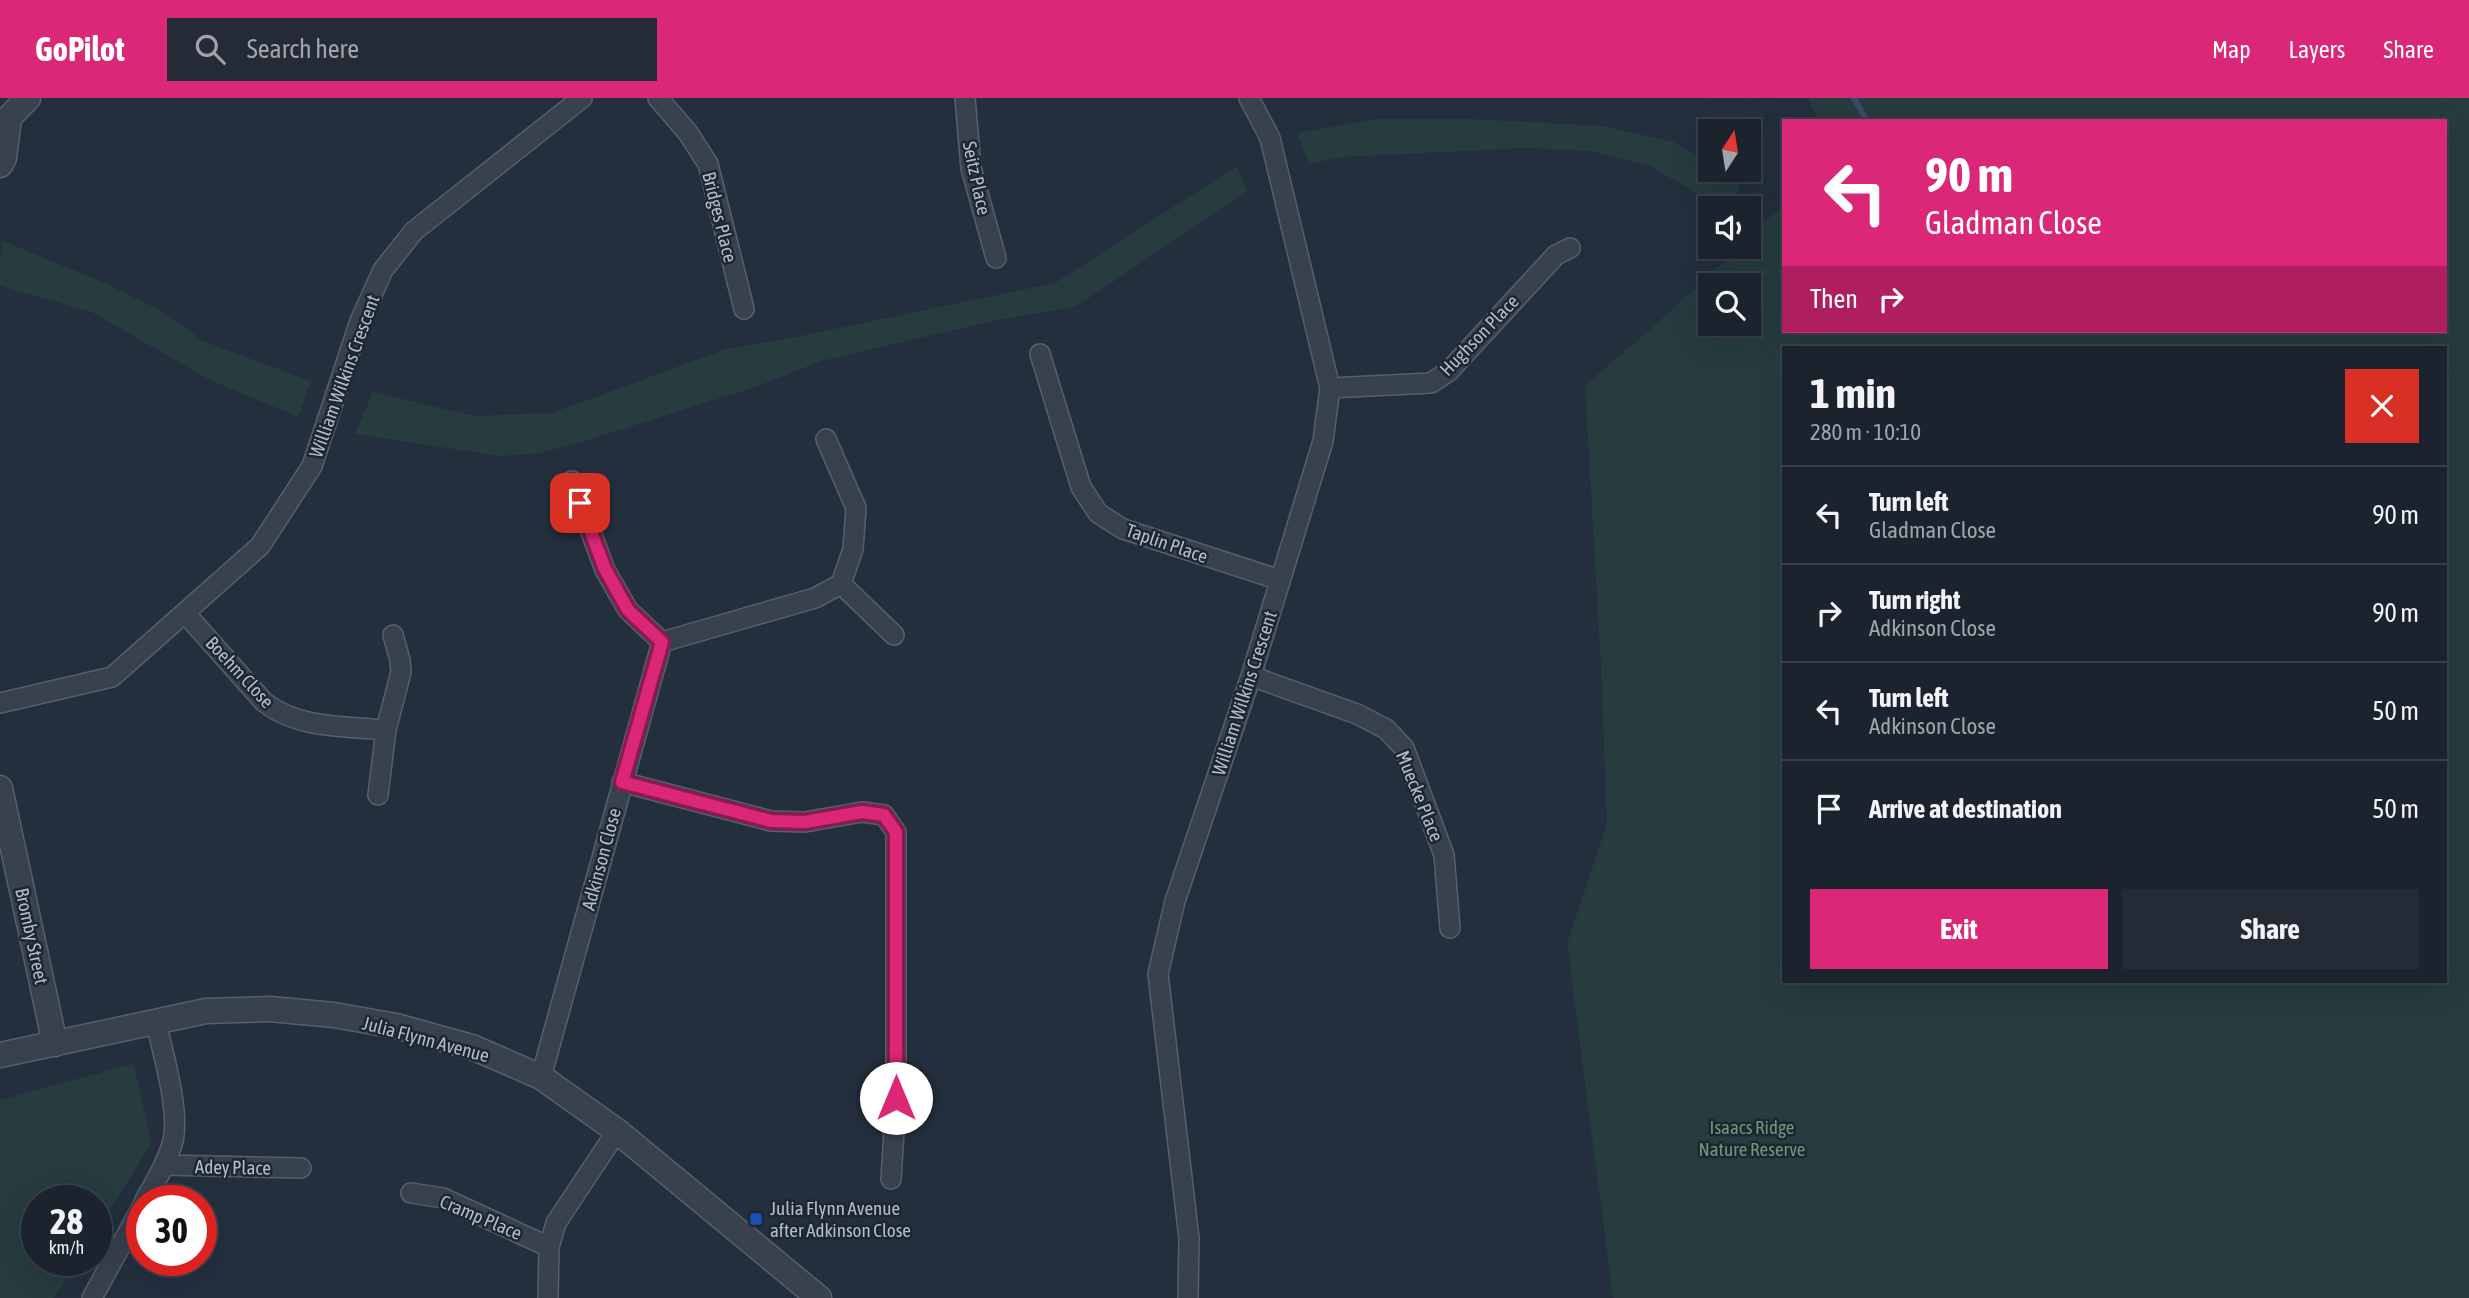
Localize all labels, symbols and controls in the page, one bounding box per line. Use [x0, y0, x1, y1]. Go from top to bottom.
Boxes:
search box [167, 18, 657, 81]
text: GoPilot [35, 30, 125, 68]
icon: search [191, 30, 229, 68]
text: Search here [247, 34, 359, 64]
text: Map [2212, 36, 2251, 63]
text: Layers [2289, 36, 2345, 63]
text: Share [2383, 36, 2434, 63]
north arrow [1698, 119, 1760, 182]
map controls [1698, 119, 1761, 336]
street label: Seitz Place [958, 139, 996, 217]
text: 90 m [1925, 146, 2013, 202]
icon: left [1810, 147, 1901, 238]
street label: Bridges Place [698, 169, 742, 265]
button: sound [1698, 196, 1761, 259]
text: Gladman Close [1925, 204, 2102, 241]
button: search [1698, 273, 1761, 336]
icon: right [1872, 280, 1910, 318]
text: Then [1810, 284, 1858, 314]
street label: Hughson Place [1435, 290, 1523, 380]
street label: William Wilkins Crescent [304, 292, 384, 460]
text: 1 min [1810, 369, 1896, 417]
button: close [2345, 369, 2419, 443]
text: 280 m · 10:10 [1810, 419, 1921, 445]
pin [550, 473, 610, 533]
icon: arrive [561, 484, 599, 522]
text: Turn left [1869, 487, 1949, 517]
icon: left [1810, 496, 1848, 534]
text: 90 m [2372, 500, 2419, 530]
text: Gladman Close [1869, 517, 1996, 543]
street label: Taplin Place [1123, 519, 1211, 567]
text: Turn right [1869, 585, 1960, 615]
icon: right [1810, 594, 1848, 632]
text: 90 m [2372, 598, 2419, 628]
street label: William Wilkins Crescent [1207, 608, 1281, 778]
text: Adkinson Close [1869, 615, 1996, 641]
street label: Boehm Close [201, 632, 279, 712]
text: Turn left [1869, 683, 1949, 713]
icon: left [1810, 692, 1848, 730]
text: 50 m [2372, 696, 2419, 726]
text: Adkinson Close [1869, 713, 1996, 739]
street label: Muecke Place [1392, 748, 1448, 844]
icon: arrive [1810, 790, 1848, 828]
text: Arrive at destination [1869, 794, 2062, 824]
text: 50 m [2372, 794, 2419, 824]
street label: Adkinson Close [577, 806, 625, 912]
street label: Bromby Street [11, 886, 53, 986]
button: Exit [1810, 889, 2108, 969]
button: Share [2122, 889, 2419, 969]
street label: Julia Flynn Avenue [360, 1012, 492, 1066]
position arrow [859, 1061, 933, 1135]
park label: Isaacs Ridge Nature Reserve [1699, 1116, 1805, 1160]
street label: Adey Place [195, 1155, 271, 1179]
speed limit sign: 30 [126, 1185, 217, 1276]
street label: Cramp Place [437, 1190, 525, 1244]
place label: Julia Flynn Avenue after Adkinson Close [770, 1197, 911, 1241]
text: 28 [50, 1201, 83, 1241]
marker: Julia Flynn Avenue after Adkinson Close [748, 1211, 764, 1227]
text: km/h [49, 1237, 84, 1258]

